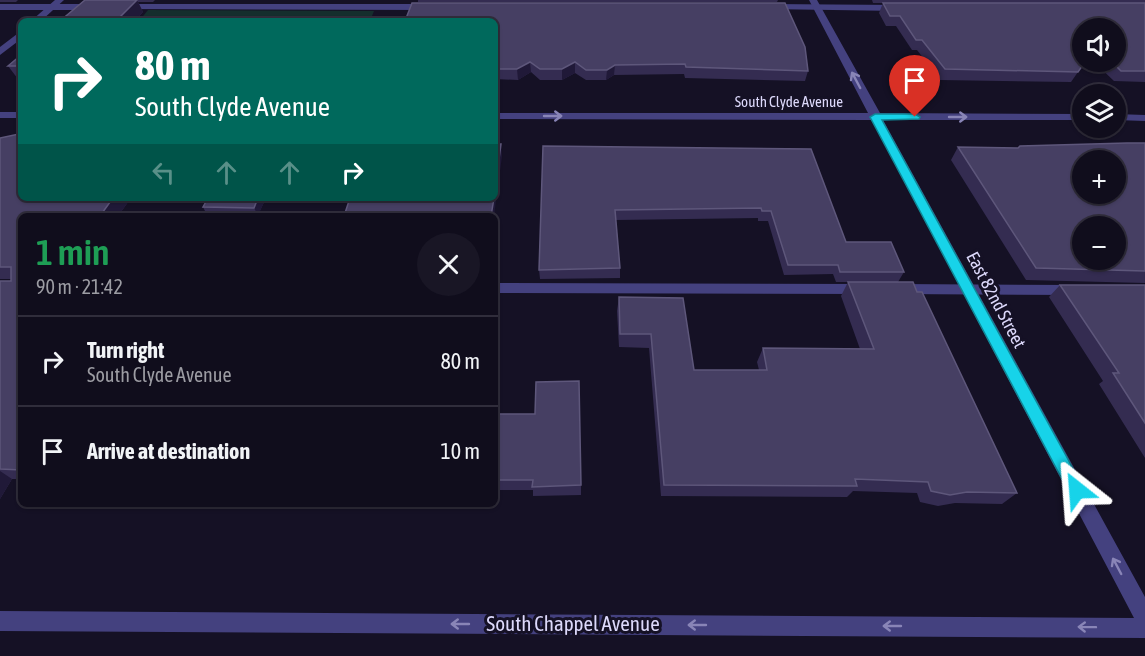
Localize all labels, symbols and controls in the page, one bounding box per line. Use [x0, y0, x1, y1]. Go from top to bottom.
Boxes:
map controls [1072, 18, 1126, 270]
button: sound [1072, 18, 1126, 72]
text: 80 m [135, 41, 210, 89]
icon: right [36, 42, 114, 120]
pin [889, 55, 940, 117]
icon: arrive [898, 64, 931, 97]
one-way arrow [850, 72, 862, 89]
button: layers [1072, 84, 1126, 138]
text: South Clyde Avenue [135, 91, 330, 122]
street label: South Clyde Avenue [735, 93, 843, 110]
one-way arrow [543, 110, 563, 122]
one-way arrow [948, 111, 968, 123]
button: + [1072, 150, 1126, 204]
icon: left [147, 156, 180, 189]
icon: ahead [210, 156, 243, 189]
icon: ahead [273, 156, 306, 189]
icon: right [336, 156, 369, 189]
button: − [1072, 216, 1126, 270]
text: 1 min [36, 231, 110, 273]
button: close [417, 233, 480, 296]
street label: East 82nd Street [962, 248, 1031, 352]
text: 90 m · 21:42 [36, 275, 123, 298]
text: Turn right [87, 337, 164, 363]
icon: right [36, 345, 69, 378]
text: 80 m [440, 348, 480, 374]
text: South Clyde Avenue [87, 363, 231, 386]
icon: arrive [36, 435, 69, 468]
text: Arrive at destination [87, 438, 250, 464]
text: 10 m [440, 438, 480, 464]
position arrow [1045, 458, 1109, 522]
one-way arrow [1111, 557, 1123, 575]
street label: South Chappel Avenue [486, 611, 660, 635]
one-way arrow [450, 618, 470, 630]
one-way arrow [687, 619, 707, 631]
one-way arrow [882, 620, 902, 632]
one-way arrow [1077, 621, 1097, 633]

